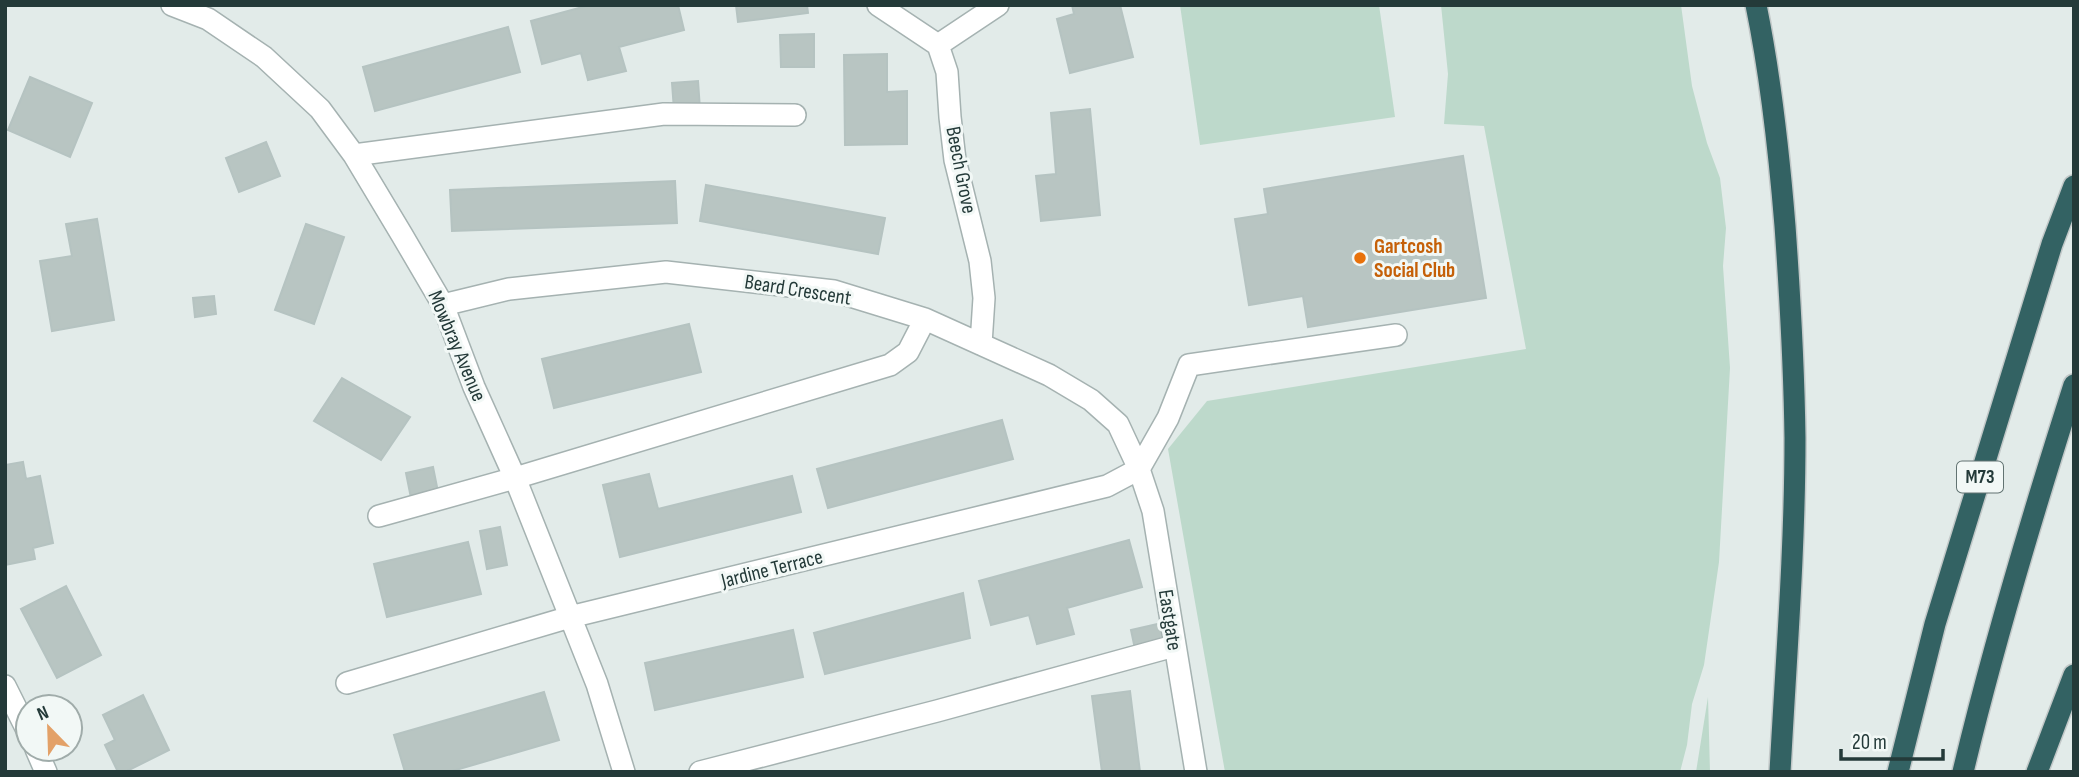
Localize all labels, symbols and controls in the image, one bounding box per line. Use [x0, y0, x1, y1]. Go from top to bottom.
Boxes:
street label: Beech Grove [940, 124, 982, 216]
place label: Gartcosh Social Club [1374, 234, 1455, 283]
marker: Gartcosh Social Club [1352, 250, 1368, 266]
street label: Beard Crescent [743, 269, 853, 311]
street label: Mowbray Avenue [422, 287, 492, 405]
road number: M73 [1957, 462, 2003, 492]
street label: Jardine Terrace [718, 544, 825, 594]
street label: Eastgate [1153, 588, 1187, 652]
north arrow [14, 693, 84, 763]
text: N [34, 701, 52, 726]
scale bar [1841, 718, 1942, 762]
text: 20 m [1852, 730, 1887, 755]

